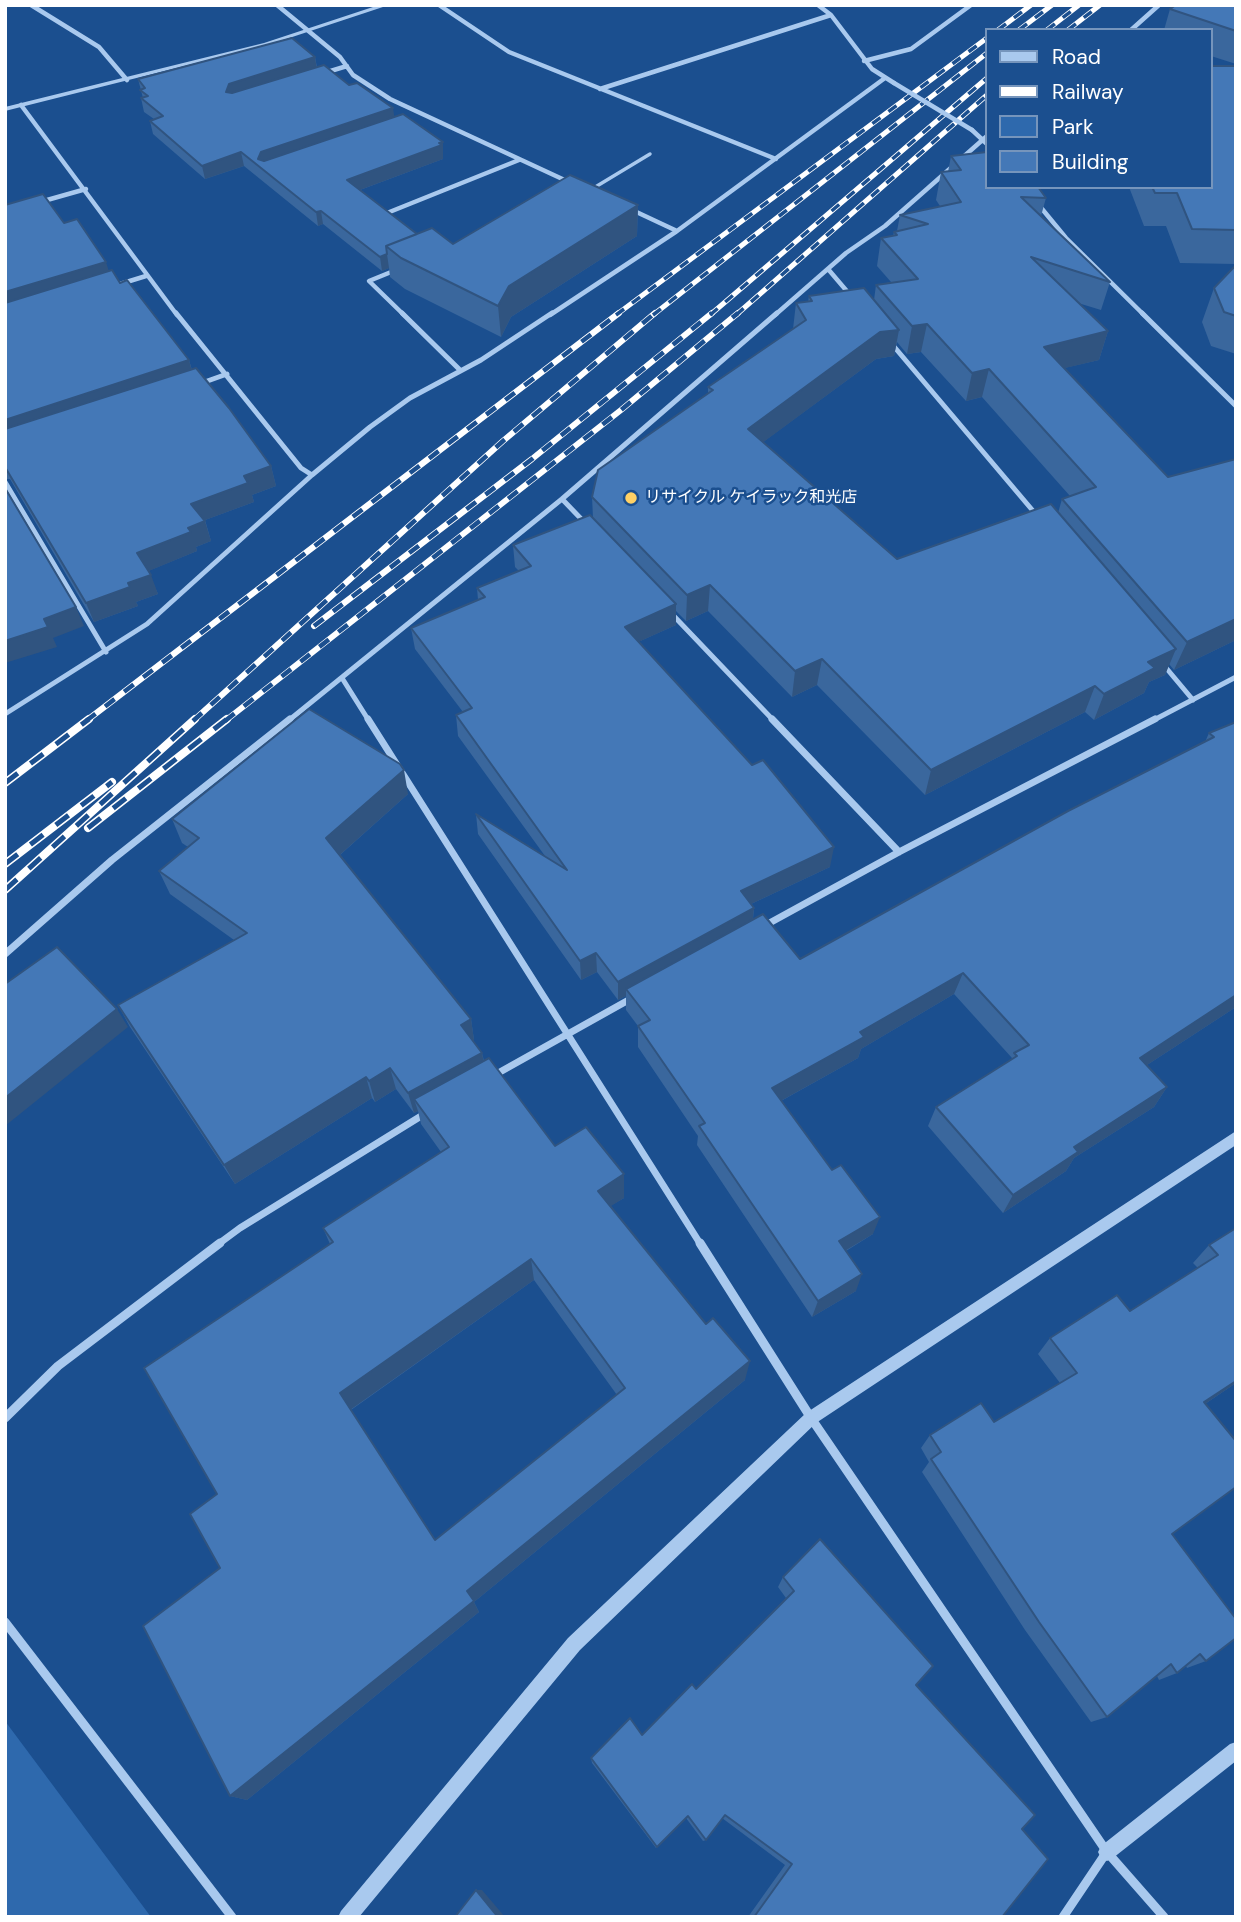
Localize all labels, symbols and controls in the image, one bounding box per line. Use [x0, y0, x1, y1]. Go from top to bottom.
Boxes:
legend [986, 28, 1213, 189]
text: Road [1052, 43, 1101, 71]
text: Railway [1052, 78, 1124, 106]
text: Park [1052, 113, 1093, 141]
text: Building [1052, 148, 1128, 176]
place label: リサイクル ケイラック和光店 [645, 488, 857, 508]
marker: リサイクル ケイラック和光店 [623, 490, 639, 506]

